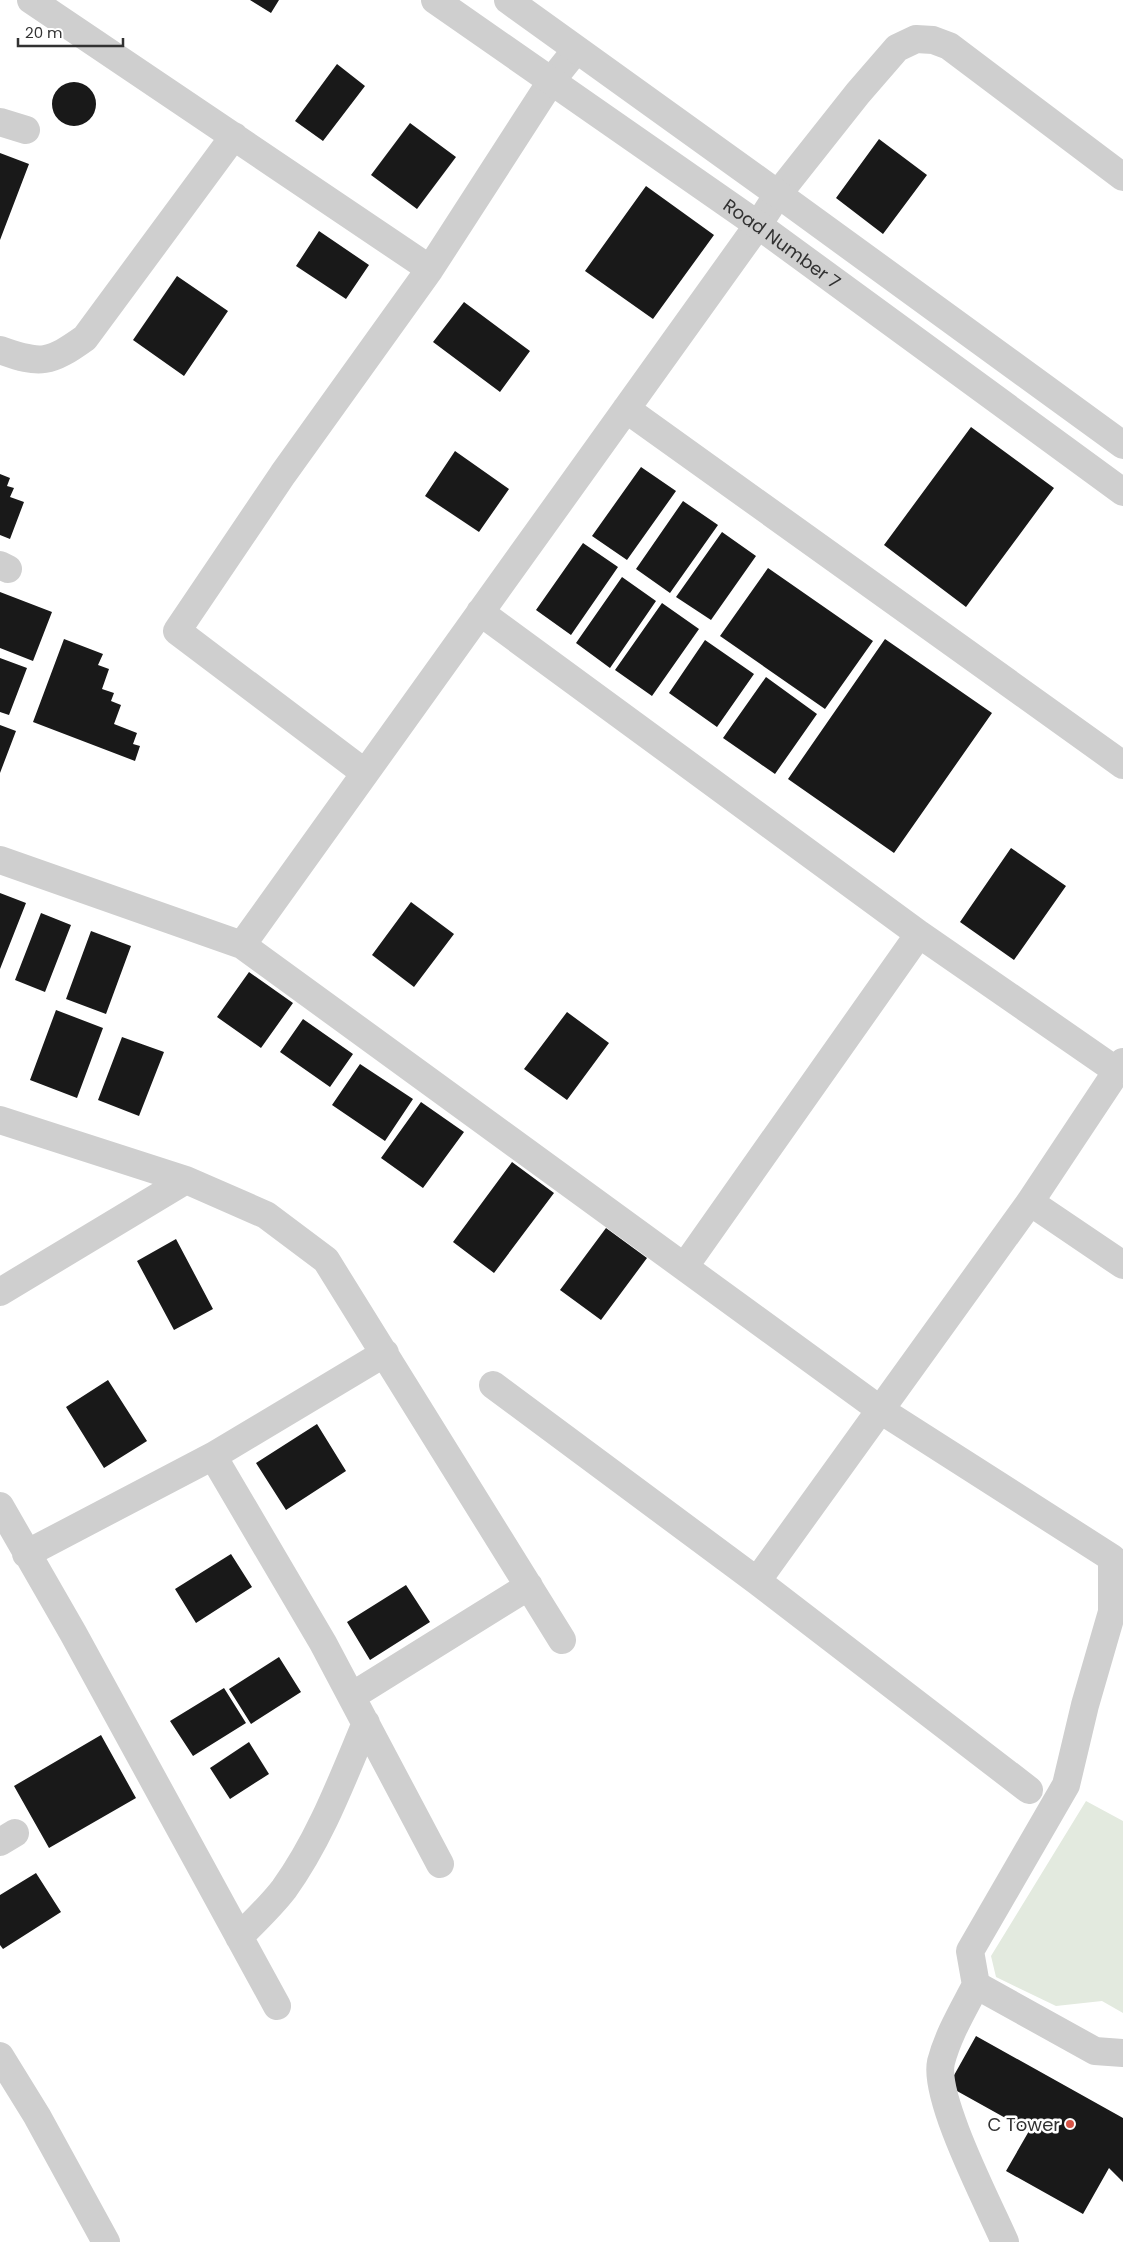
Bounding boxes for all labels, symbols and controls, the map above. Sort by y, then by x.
scale bar [18,15,122,47]
text: 20 m [25,22,63,43]
street label: Road Number 7 [719,192,846,294]
place label: C Tower [987,2112,1060,2137]
marker: C Tower [1064,2118,1076,2130]

